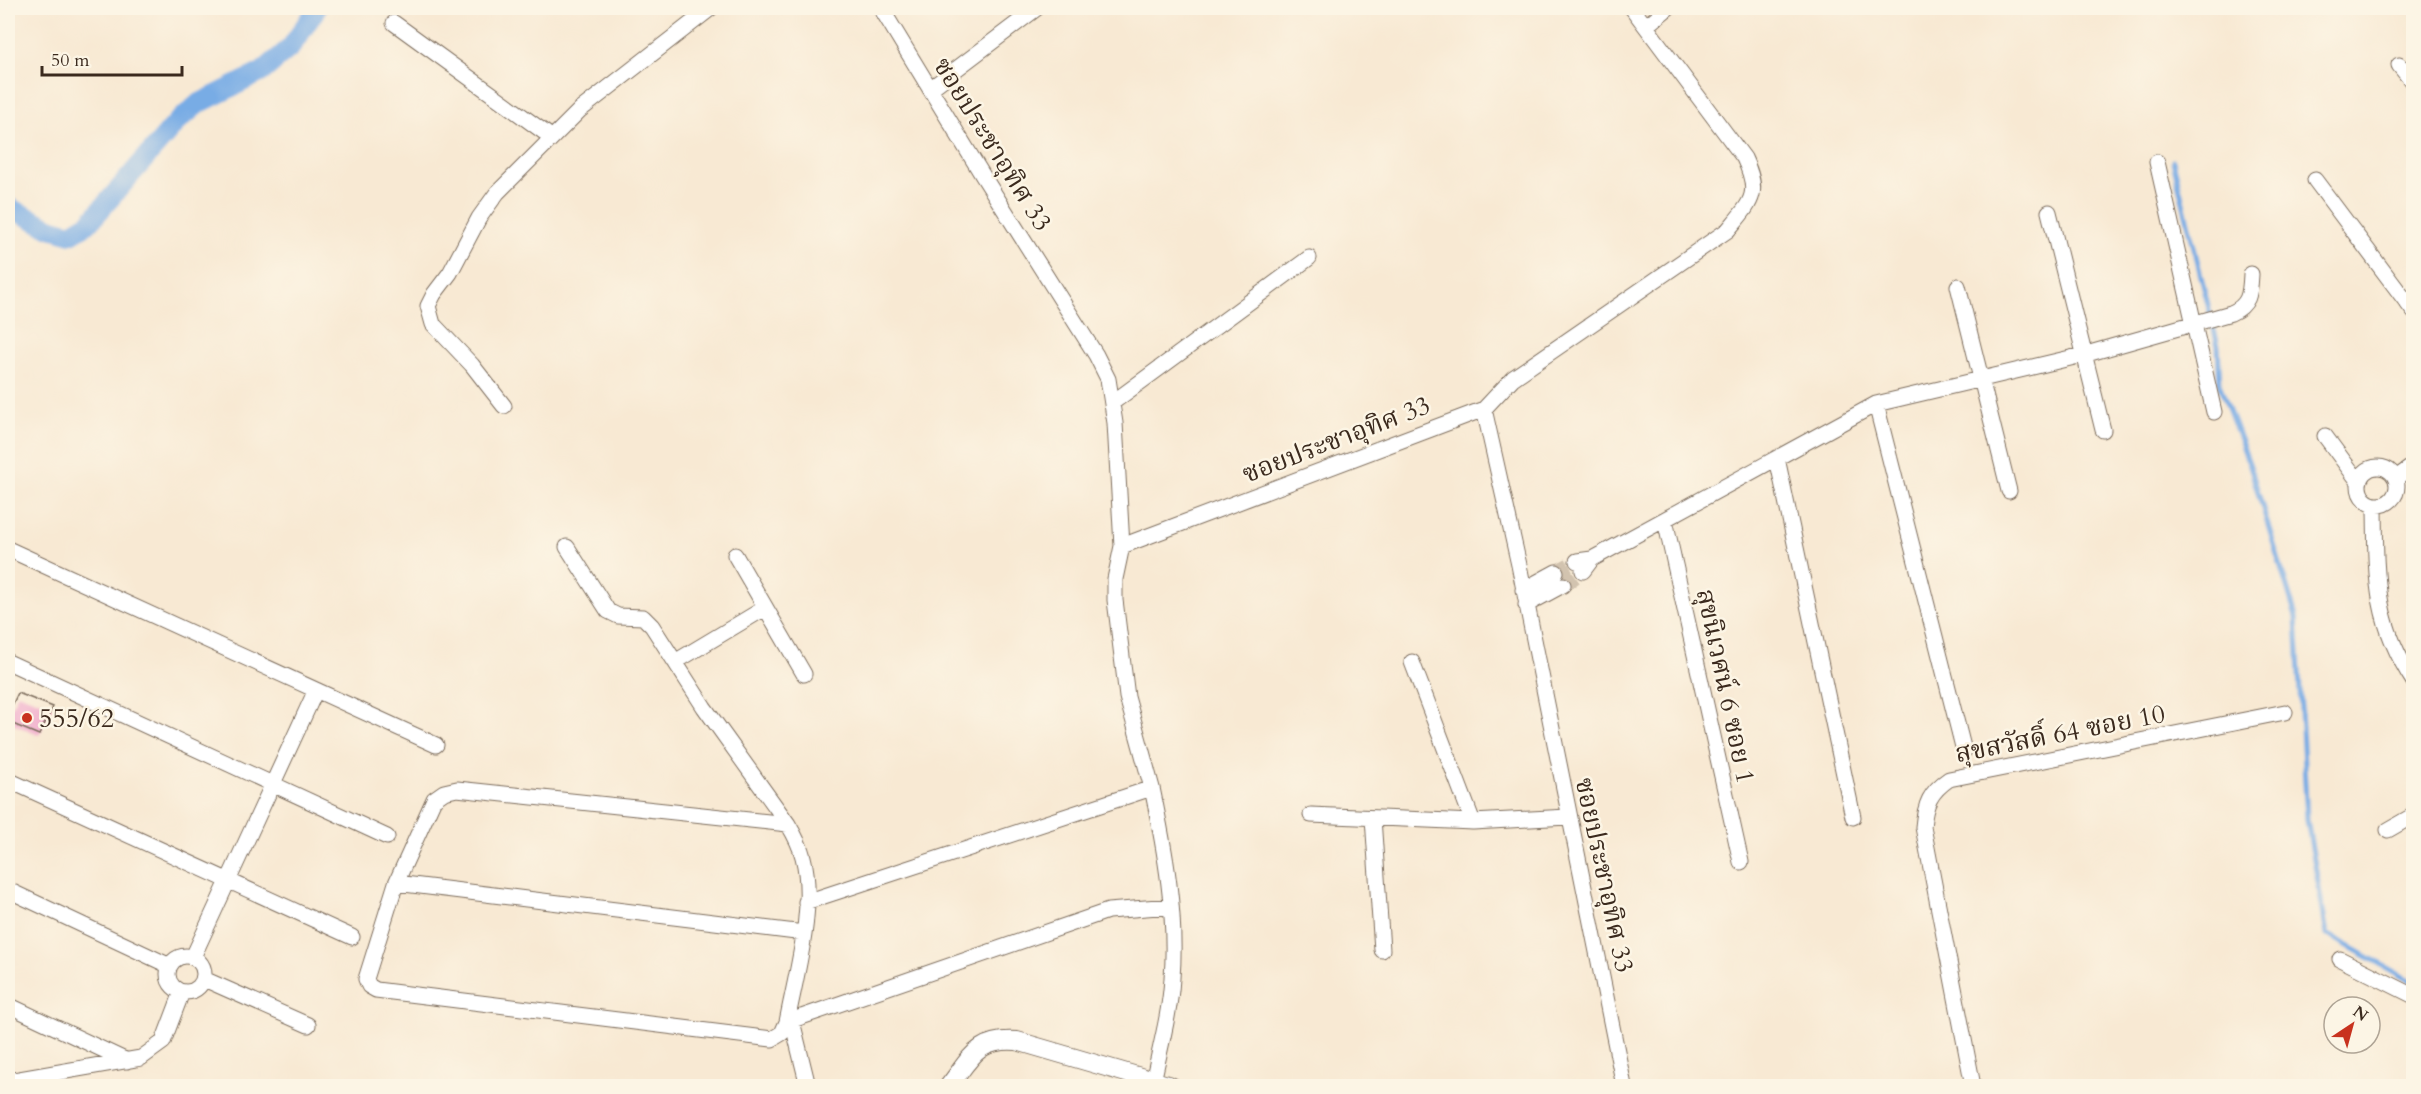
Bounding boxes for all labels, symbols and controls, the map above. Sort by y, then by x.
scale bar [42,39,182,77]
text: 50 m [51,48,90,73]
street label: ซอยประชาอุทิศ 33 [925,51,1060,238]
street label: ซอยประชาอุทิศ 33 [1237,388,1435,491]
street label: สุขนิเวศน์ 6 ซอย 1 [1688,586,1763,787]
street label: สุขสวัสดิ์ 64 ซอย 10 [1952,695,2168,771]
place label: 555/62 [39,701,114,736]
marker: 555/62 [20,711,34,725]
street label: ซอยประชาอุทิศ 33 [1567,774,1642,976]
north arrow [2322,995,2382,1055]
text: N [2348,1001,2372,1027]

